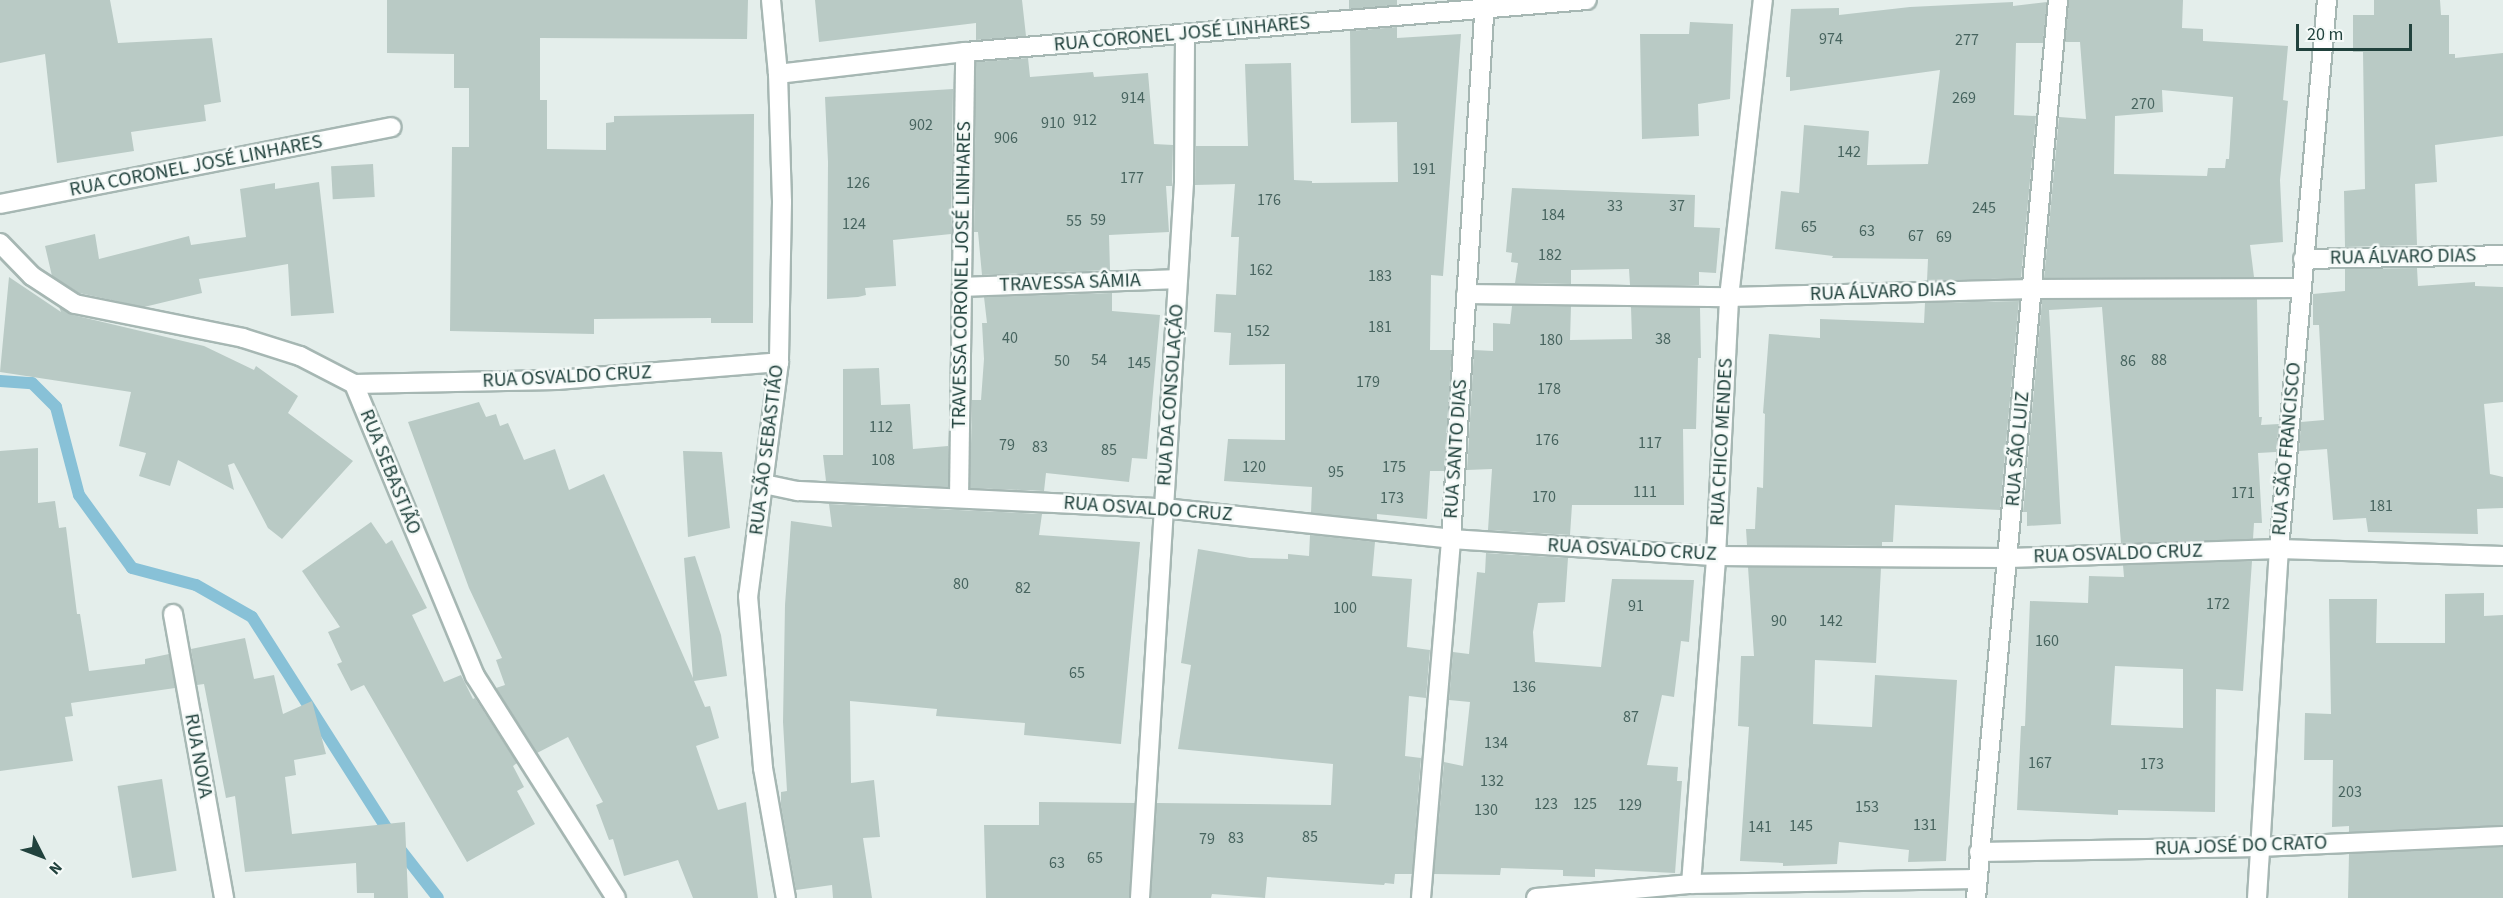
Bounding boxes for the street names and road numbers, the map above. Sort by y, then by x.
street label: RUA CORONEL JOSÉ LINHARES [1053,11,1311,57]
street label: TRAVESSA CORONEL JOSÉ LINHARES [947,121,977,429]
street label: RUA CORONEL JOSÉ LINHARES [67,130,325,202]
street label: RUA ÁLVARO DIAS [2330,244,2476,270]
street label: TRAVESSA SÂMIA [999,269,1141,297]
street label: RUA ÁLVARO DIAS [1809,277,1957,307]
street label: RUA DA CONSOLAÇÃO [1153,303,1189,487]
street label: RUA CHICO MENDES [1706,357,1738,527]
street label: RUA OSVALDO CRUZ [482,361,652,393]
street label: RUA SÃO FRANCISCO [2267,361,2307,537]
street label: RUA SÃO SEBASTIÃO [745,363,789,537]
street label: RUA SANTO DIAS [1439,378,1473,520]
street label: RUA SÃO LUIZ [2001,390,2035,508]
street label: RUA SEBASTIÃO [354,406,426,538]
street label: RUA OSVALDO CRUZ [1063,491,1233,527]
street label: RUA OSVALDO CRUZ [1547,534,1717,566]
street label: RUA OSVALDO CRUZ [2033,539,2203,569]
street label: RUA NOVA [179,712,217,800]
street label: RUA JOSÉ DO CRATO [2154,831,2328,861]

